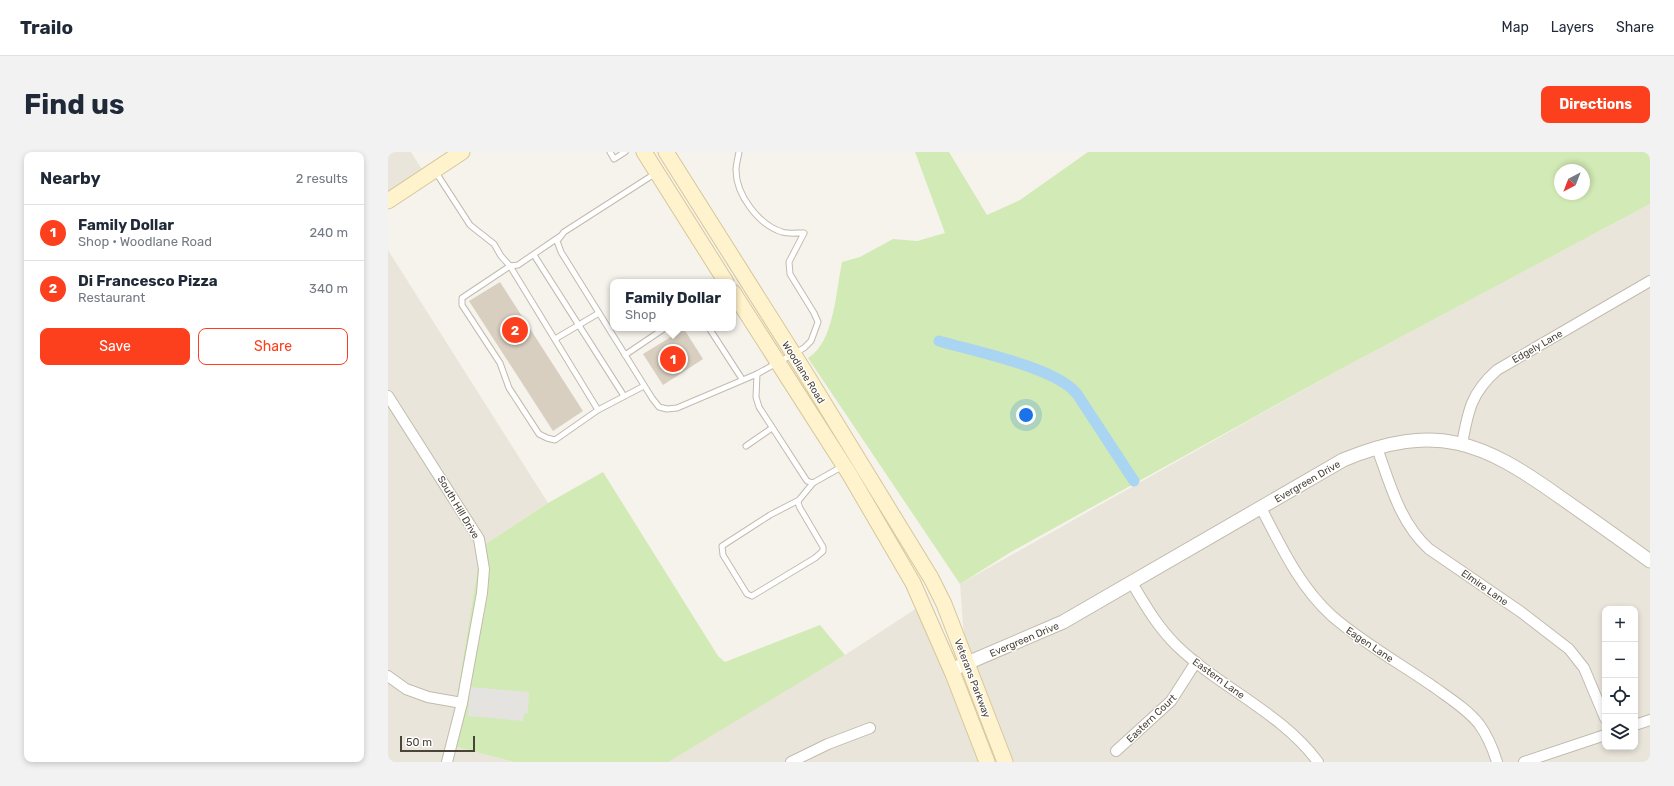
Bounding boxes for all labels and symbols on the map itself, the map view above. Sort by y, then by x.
north arrow [1554,164,1590,200]
pin: 2 [502,315,528,345]
street label: Edgely Lane [1510,327,1565,366]
street label: Woodlane Road [779,339,827,406]
pin: 1 [660,344,686,374]
your location [1016,405,1036,425]
street label: Evergreen Drive [1272,458,1343,506]
street label: South Hill Drive [435,474,482,542]
street label: Elmire Lane [1459,567,1510,609]
street label: Evergreen Drive [988,620,1061,660]
street label: Eagen Lane [1344,625,1396,665]
street label: Veterans Parkway [951,637,993,720]
street label: Eastern Lane [1190,656,1247,702]
street label: Eastern Court [1124,692,1179,745]
scale bar [400,734,475,753]

